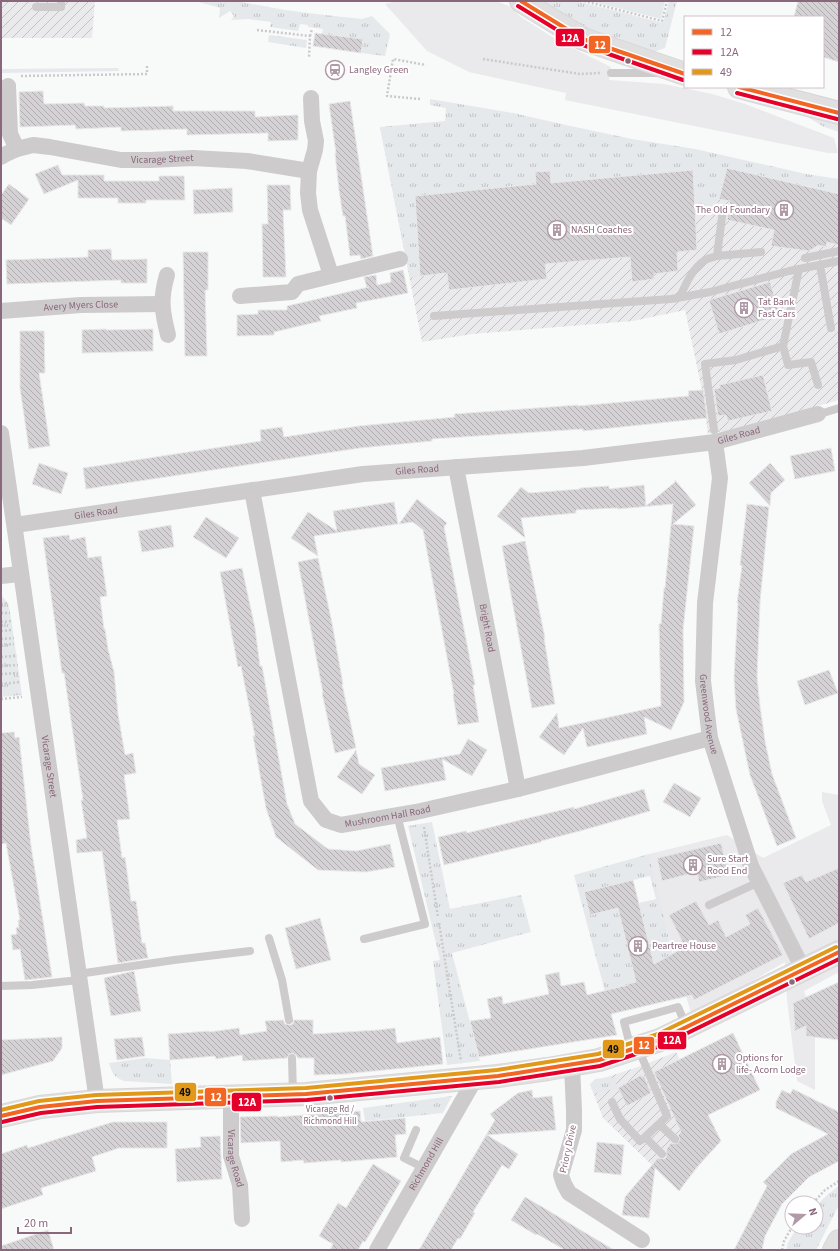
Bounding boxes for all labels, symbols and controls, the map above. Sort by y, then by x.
legend [684,16,824,88]
text: 12 [720,24,732,41]
line badge: 12A [555,28,585,47]
text: 12A [561,31,580,46]
line badge: 12 [588,35,611,54]
text: 12 [594,38,606,53]
text: 12A [720,44,739,61]
unlabelled marker [623,56,633,66]
station icon: Langley Green [324,59,346,81]
place label: Langley Green [349,63,409,77]
text: 49 [720,64,732,81]
street label: Vicarage Street [131,151,194,167]
building icon: The Old Foundary [773,199,795,221]
place label: The Old Foundary [695,203,770,217]
building icon: NASH Coaches [546,219,568,241]
place label: NASH Coaches [571,223,632,237]
place label: Tat Bank Fast Cars [758,295,795,321]
building icon: Tat Bank Fast Cars [733,297,755,319]
street label: Avery Myers Close [43,298,118,315]
street label: Giles Road [716,423,762,448]
street label: Giles Road [395,461,440,479]
street label: Giles Road [73,503,119,523]
street label: Bright Road [475,603,499,654]
street label: Greenwood Avenue [696,674,722,756]
street label: Vicarage Street [38,735,60,799]
street label: Mushroom Hall Road [344,802,432,831]
place label: Sure Start Rood End [707,852,749,878]
building icon: Sure Start Rood End [682,854,704,876]
building icon: Peartree House [627,935,649,957]
place label: Peartree House [652,939,716,953]
unlabelled marker [787,977,797,987]
line badge: 12A [657,1031,687,1050]
text: 12A [663,1033,682,1048]
line badge: 12 [633,1036,655,1055]
text: 12 [638,1038,650,1053]
line badge: 49 [602,1039,625,1059]
text: 49 [607,1042,619,1057]
place label: Options for life- Acorn Lodge [736,1051,806,1077]
building icon: Options for life- Acorn Lodge [711,1053,733,1075]
line badge: 49 [174,1082,197,1102]
text: 49 [179,1085,191,1100]
line badge: 12 [204,1087,227,1107]
text: 12 [210,1090,222,1105]
line badge: 12A [231,1092,262,1112]
marker: Vicarage Rd / Richmond Hill [325,1093,335,1103]
text: 12A [238,1095,257,1110]
place label: Vicarage Rd / Richmond Hill [303,1103,357,1128]
street label: Priory Drive [556,1124,580,1174]
street label: Vicarage Road [224,1130,247,1189]
street label: Richmond Hill [405,1135,447,1193]
north arrow [784,1195,824,1235]
text: N [805,1206,821,1218]
scale bar [18,1209,71,1235]
text: 20 m [24,1215,48,1232]

